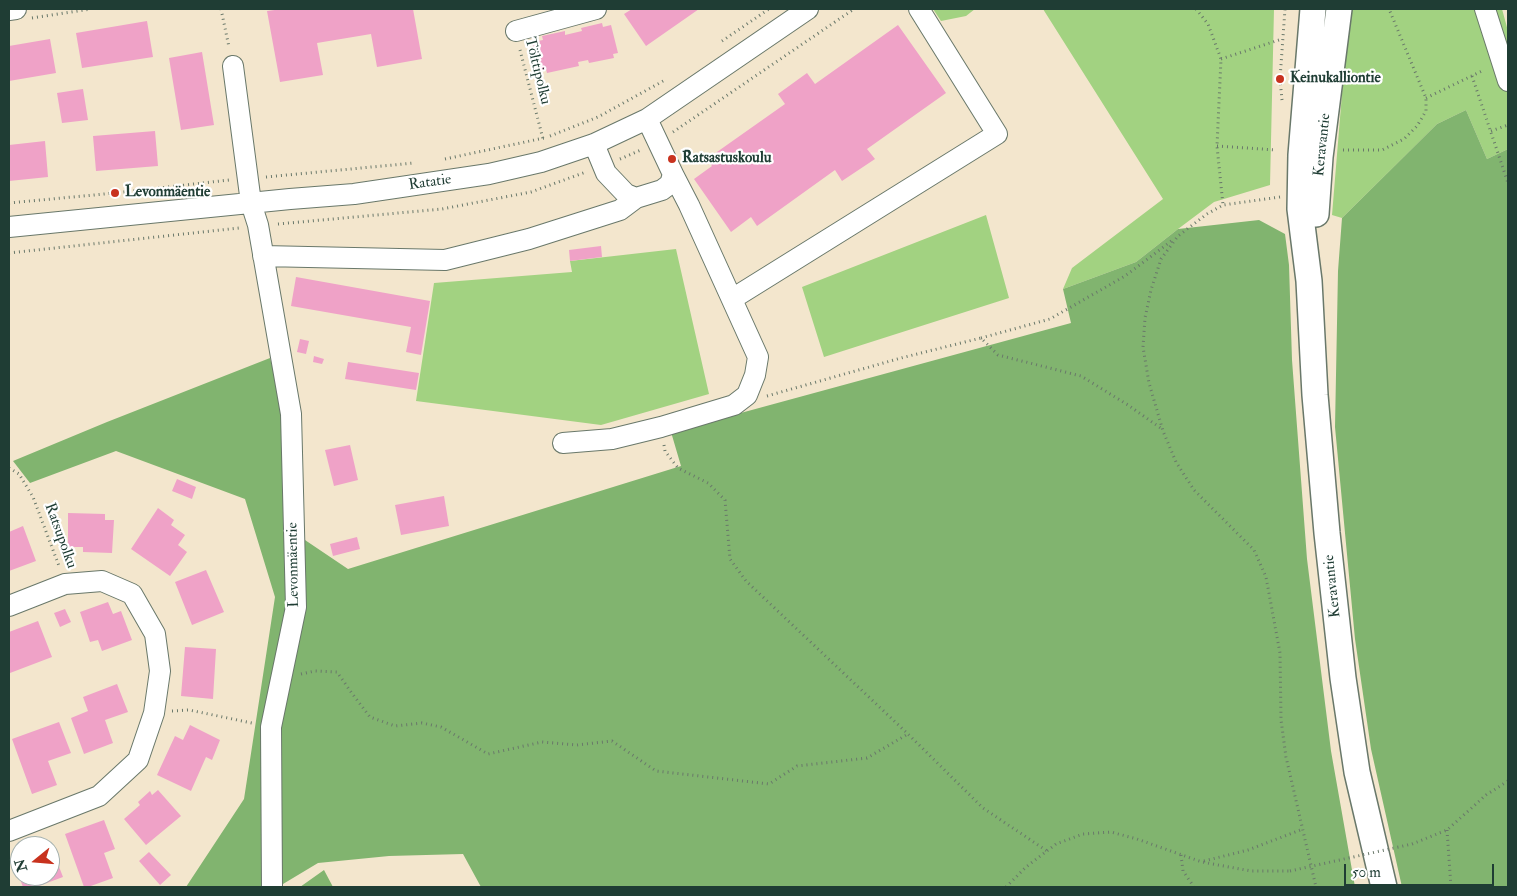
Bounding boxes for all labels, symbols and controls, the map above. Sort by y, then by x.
street label: Tölttipolku [520,35,554,107]
place label: Keinukalliontie [1290,70,1381,88]
marker: Keinukalliontie [1274,73,1286,85]
street label: Keravantie [1311,113,1335,177]
place label: Ratsastuskoulu [682,150,771,168]
marker: Ratsastuskoulu [666,153,678,165]
street label: Ratatie [407,171,453,195]
place label: Levonmäentie [125,184,210,202]
marker: Levonmäentie [109,187,121,199]
street label: Ratsupolku [40,501,80,571]
street label: Levonmäentie [284,522,304,608]
street label: Keravantie [1321,554,1345,618]
north arrow [10,836,60,886]
scale bar [1347,854,1497,886]
text: N [11,857,31,874]
text: 50 m [1352,863,1381,882]

